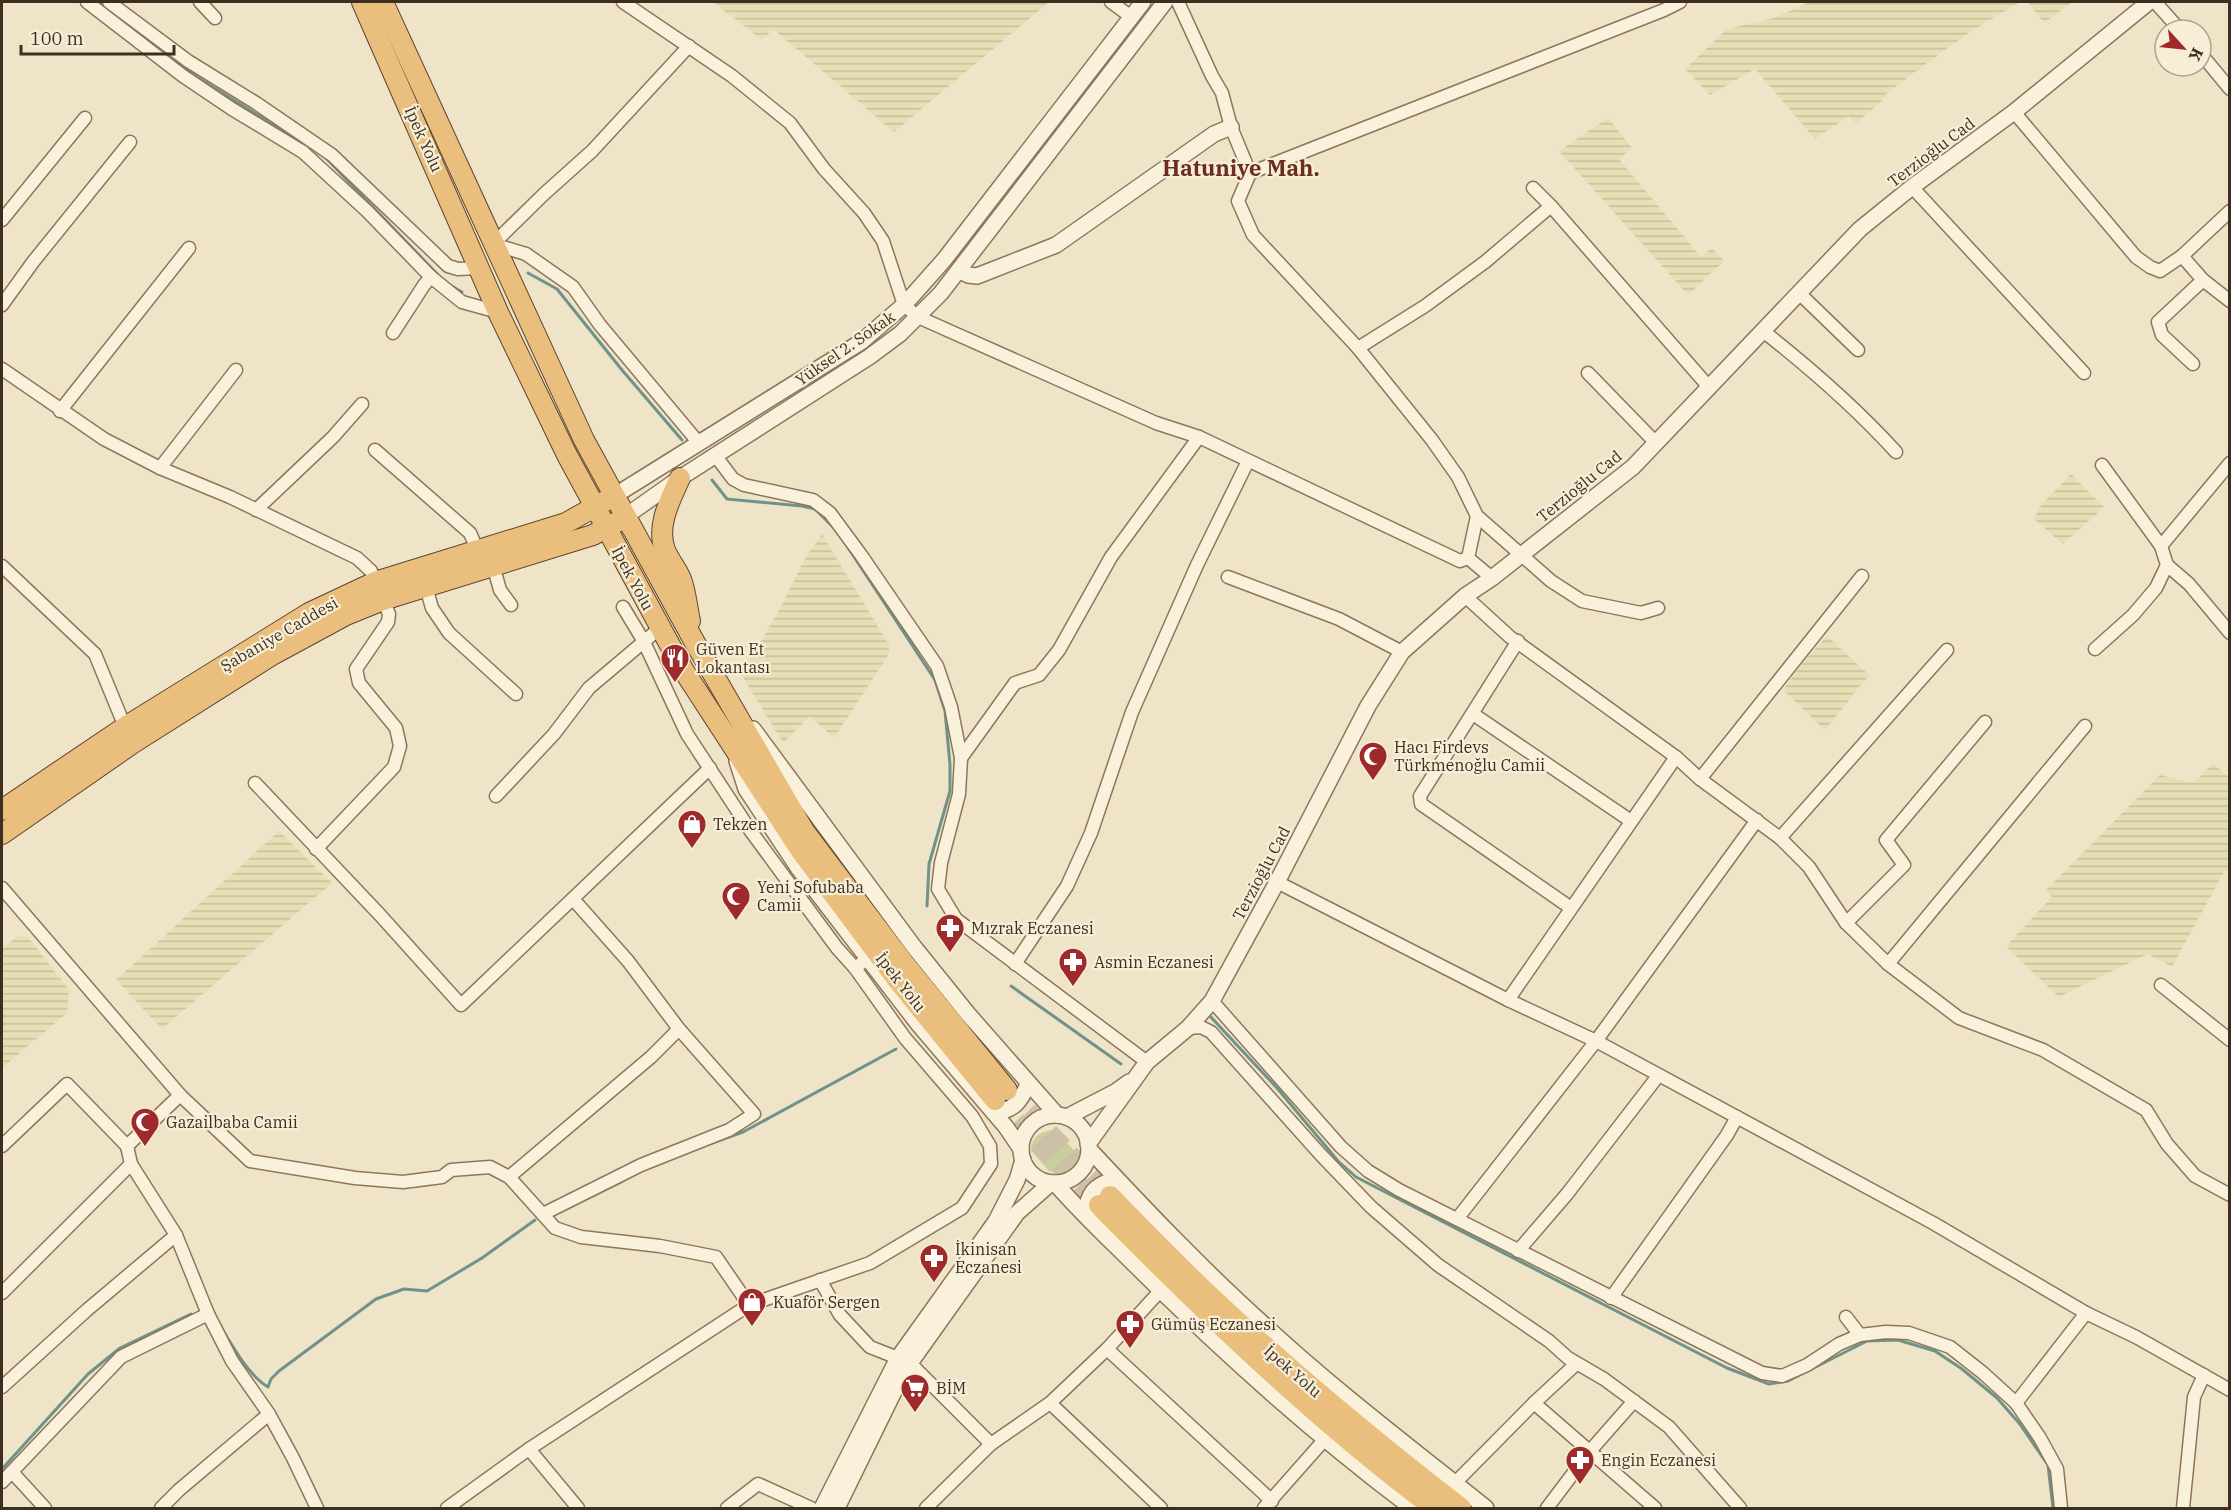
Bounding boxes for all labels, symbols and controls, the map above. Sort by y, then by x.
scale bar [21,18,174,56]
north arrow [2153,18,2213,78]
text: 100 m [30,27,84,50]
text: K [2184,45,2208,65]
street label: İpek Yolu [401,103,447,175]
street label: Terzioğlu Cad [1884,113,1979,191]
district label: Hatuniye Mah. [1162,153,1320,182]
street label: Yüksel 2. Sokak [791,306,899,390]
street label: Terzioğlu Cad [1533,446,1626,526]
street label: İpek Yolu [608,542,658,614]
street label: Şabaniye Caddesi [217,592,341,676]
place label: Güven Et Lokantası [696,639,770,677]
restaurant icon: Güven Et Lokantası [659,642,691,684]
place label: Hacı Firdevs Türkmenoğlu Camii [1394,737,1545,775]
mosque icon: Hacı Firdevs Türkmenoğlu Camii [1357,740,1389,782]
shop icon: Tekzen [676,808,708,850]
place label: Tekzen [713,814,767,834]
street label: Terzioğlu Cad [1228,822,1294,923]
place label: Yeni Sofubaba Camii [757,877,864,915]
mosque icon: Yeni Sofubaba Camii [720,880,752,922]
pharmacy icon: Mızrak Eczanesi [934,912,966,954]
place label: Mızrak Eczanesi [971,918,1094,938]
pharmacy icon: Asmin Eczanesi [1057,946,1089,988]
street label: İpek Yolu [872,948,930,1016]
place label: Asmin Eczanesi [1094,952,1214,972]
mosque icon: Gazailbaba Camii [129,1106,161,1148]
place label: Gazailbaba Camii [166,1112,298,1132]
place label: İkinisan Eczanesi [955,1239,1022,1277]
pharmacy icon: İkinisan Eczanesi [918,1242,950,1284]
shop icon: Kuaför Sergen [736,1286,768,1328]
place label: Kuaför Sergen [773,1292,880,1312]
pharmacy icon: Gümüş Eczanesi [1114,1308,1146,1350]
place label: Gümüş Eczanesi [1151,1314,1276,1334]
street label: İpek Yolu [1260,1341,1326,1402]
supermarket icon: BİM [899,1372,931,1414]
place label: BİM [936,1378,966,1398]
pharmacy icon: Engin Eczanesi [1564,1444,1596,1486]
place label: Engin Eczanesi [1601,1450,1716,1470]

